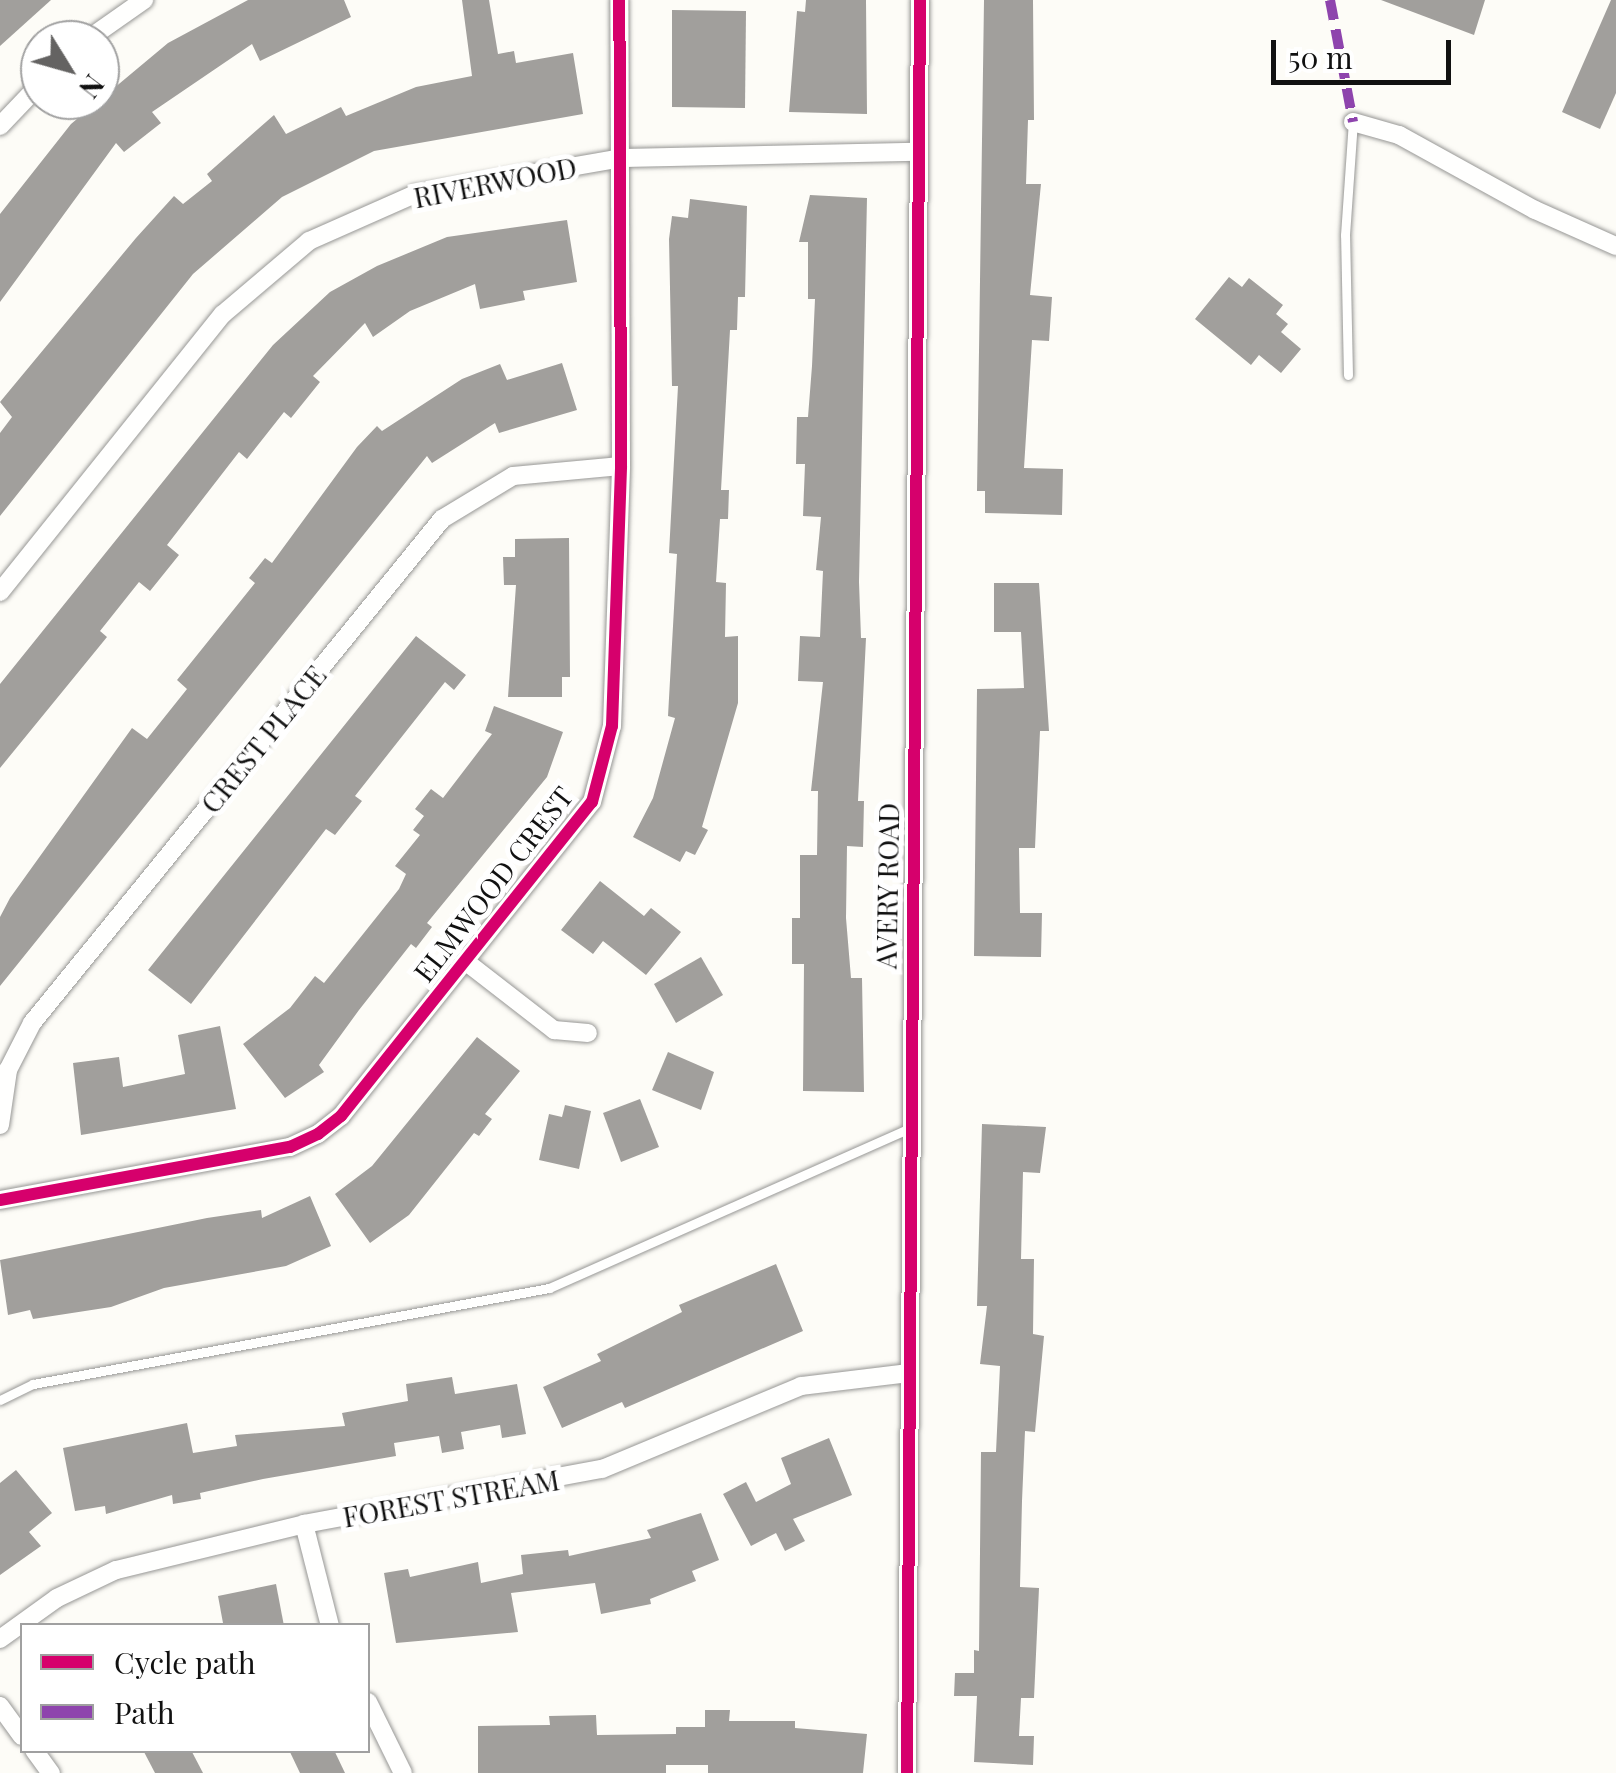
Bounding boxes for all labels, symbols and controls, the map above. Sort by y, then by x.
north arrow [20,20,120,120]
scale bar [1276,20,1456,82]
text: 50 m [1288,37,1353,77]
text: N [72,68,114,106]
street label: RIVERWOOD [411,150,579,214]
street label: CREST PLACE [193,658,333,820]
street label: ELMWOOD CREST [406,780,580,988]
street label: AVERY ROAD [869,802,905,970]
street label: FOREST STREAM [340,1462,562,1534]
legend [20,1623,370,1753]
text: Cycle path [114,1642,256,1682]
text: Path [114,1692,175,1732]

